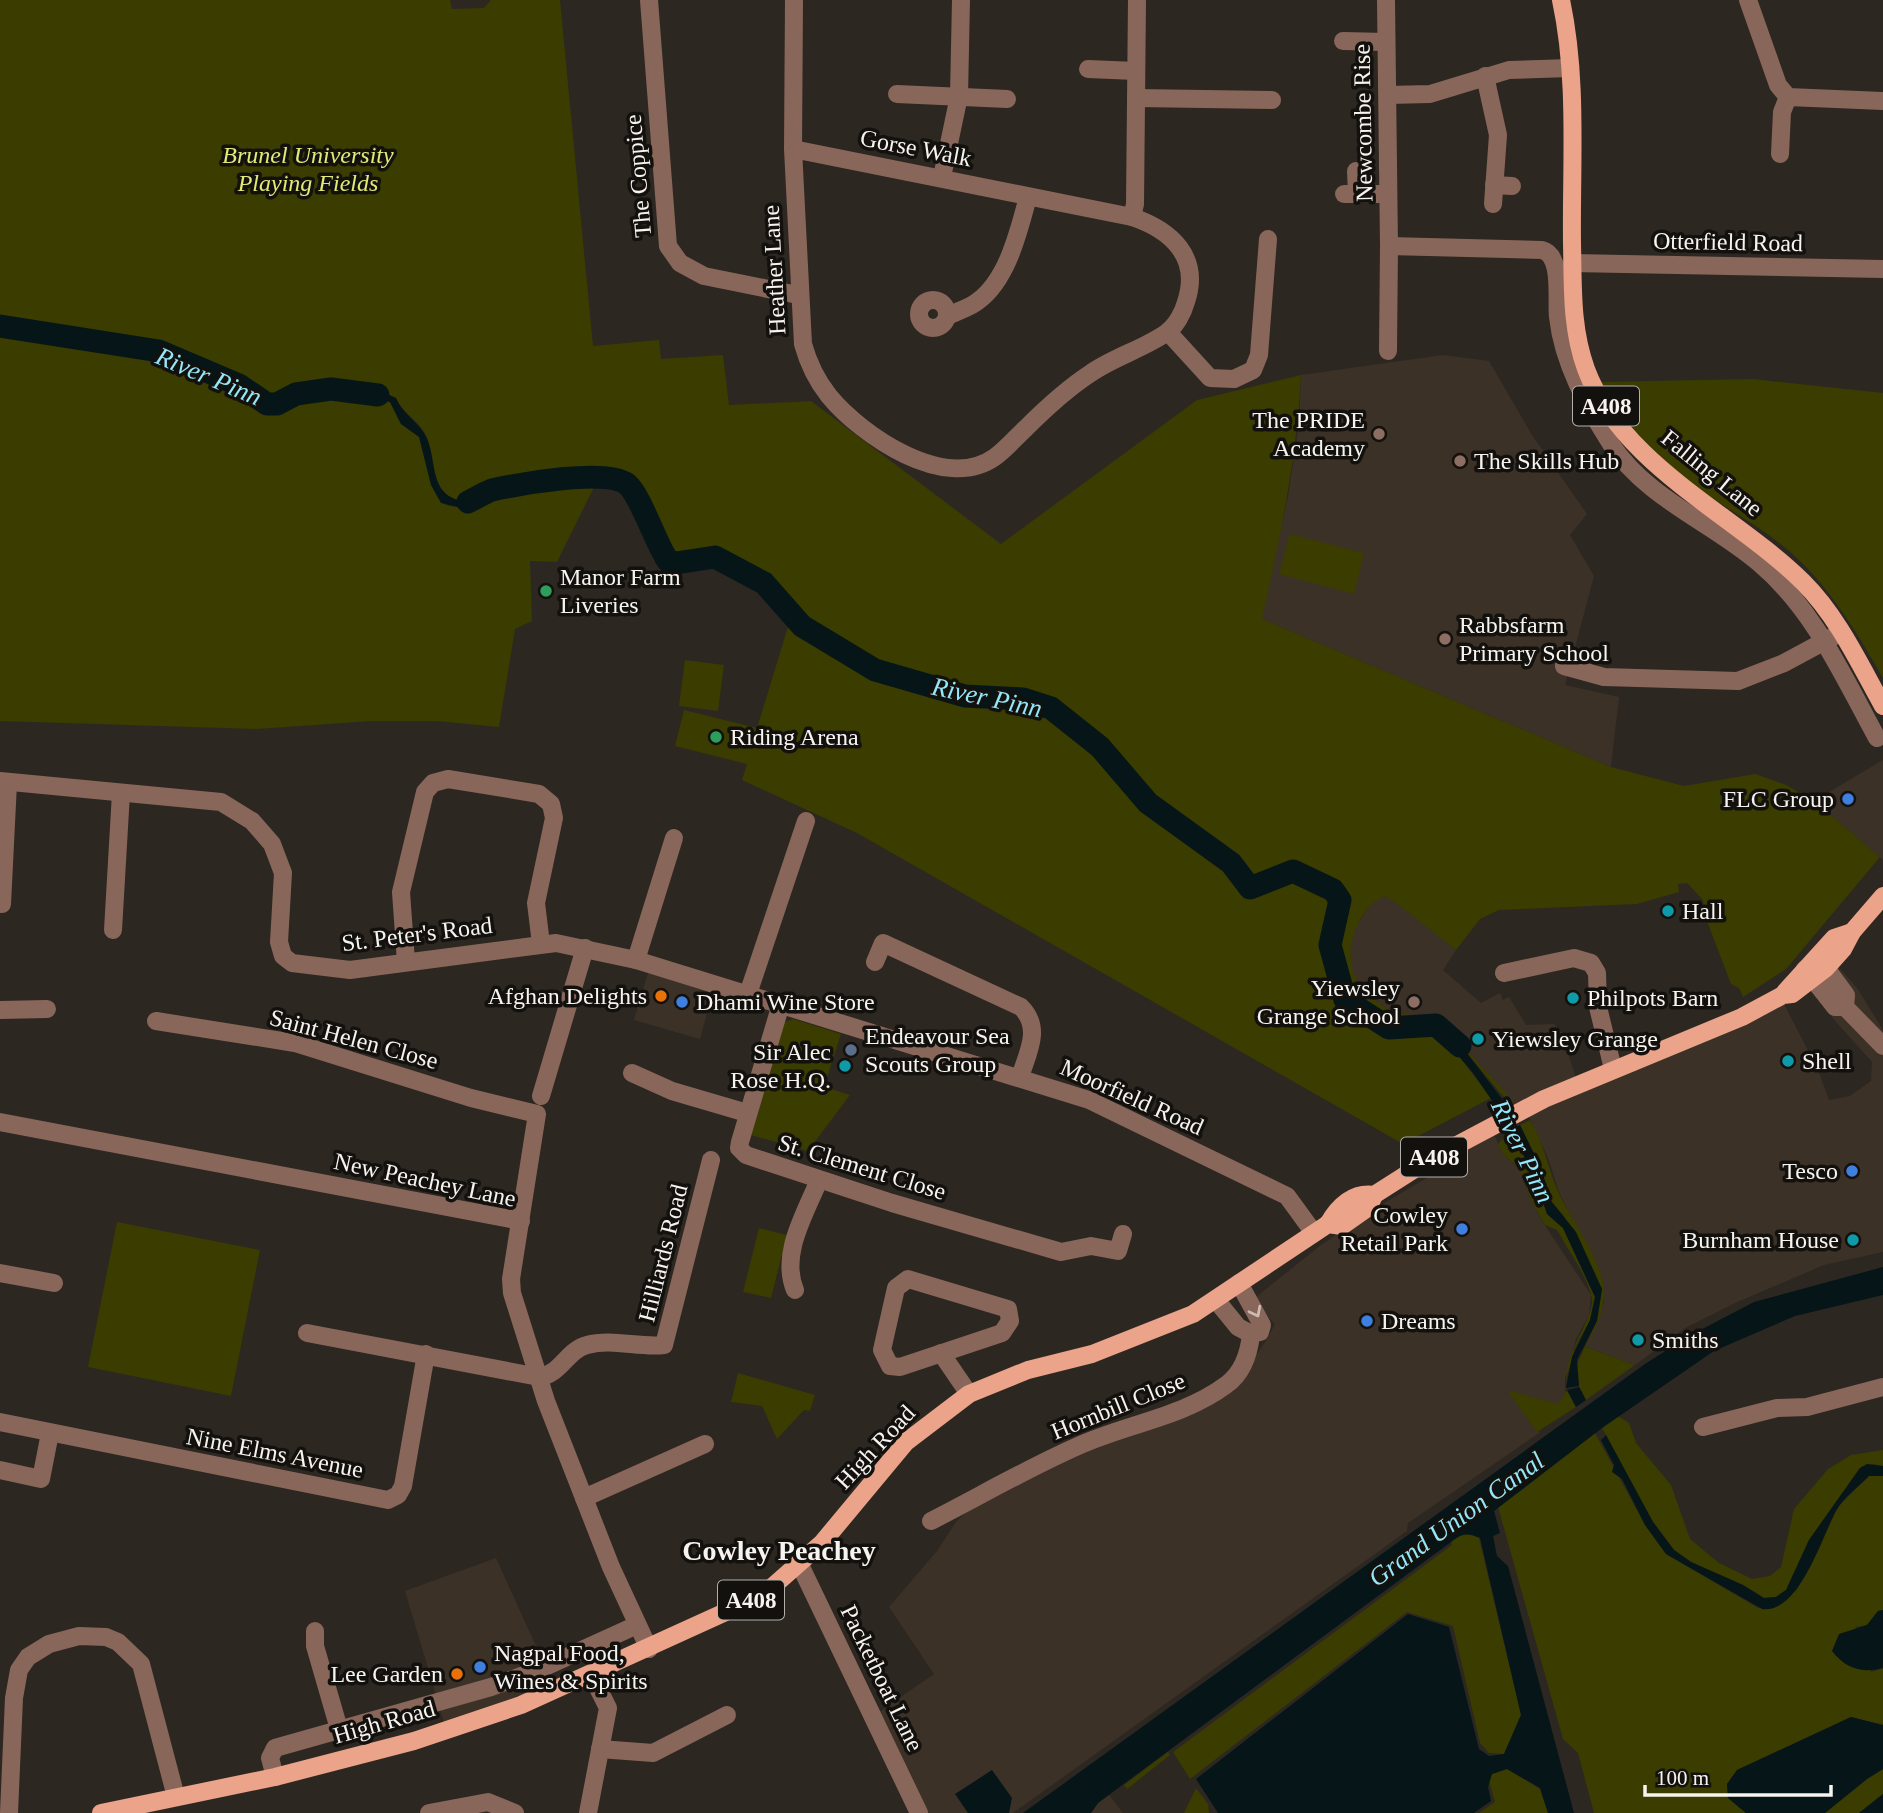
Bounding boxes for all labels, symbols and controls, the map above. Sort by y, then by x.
street label: Newcombe Rise [1349,44,1377,202]
street label: The Coppice [620,113,656,239]
street label: Gorse Walk [858,124,974,172]
park label: Brunel University Playing Fields [222,142,394,196]
street label: Heather Lane [758,204,790,336]
street label: Otterfield Road [1653,228,1803,256]
water label: River Pinn [151,341,266,412]
road number: A408 [1573,386,1639,426]
place label: The PRIDE Academy [1252,407,1365,461]
street label: Falling Lane [1656,425,1768,521]
marker: The PRIDE Academy [1371,426,1387,442]
place label: The Skills Hub [1474,448,1619,474]
marker: The Skills Hub [1452,453,1468,469]
place label: Manor Farm Liveries [560,564,681,618]
marker: Manor Farm Liveries [538,583,554,599]
place label: Rabbsfarm Primary School [1459,612,1609,666]
marker: Rabbsfarm Primary School [1437,631,1453,647]
water label: River Pinn [928,671,1045,723]
place label: Riding Arena [730,724,859,750]
marker: Riding Arena [708,729,724,745]
place label: FLC Group [1723,786,1834,812]
marker: FLC Group [1840,791,1856,807]
place label: Hall [1682,898,1724,924]
marker: Hall [1660,903,1676,919]
street label: St. Peter's Road [340,912,494,956]
place label: Yiewsley Grange School [1257,975,1400,1029]
place label: Afghan Delights [488,983,647,1009]
place label: Philpots Barn [1587,985,1718,1011]
marker: Afghan Delights [653,988,669,1004]
place label: Dhami Wine Store [696,989,875,1015]
marker: Philpots Barn [1565,990,1581,1006]
marker: Dhami Wine Store [674,994,690,1010]
marker: Yiewsley Grange School [1406,994,1422,1010]
street label: Saint Helen Close [267,1004,441,1074]
place label: Endeavour Sea Scouts Group [865,1023,1010,1077]
place label: Yiewsley Grange [1492,1026,1658,1052]
marker: Yiewsley Grange [1470,1031,1486,1047]
place label: Sir Alec Rose H.Q. [730,1039,831,1093]
marker: Endeavour Sea Scouts Group [843,1042,859,1058]
place label: Shell [1802,1048,1852,1074]
marker: Shell [1780,1053,1796,1069]
street label: Moorfield Road [1056,1054,1208,1140]
marker: Sir Alec Rose H.Q. [837,1058,853,1074]
water label: River Pinn [1485,1094,1560,1208]
street label: St. Clement Close [775,1129,949,1205]
road number: A408 [1401,1138,1467,1176]
street label: New Peachey Lane [332,1148,518,1212]
place label: Tesco [1782,1158,1838,1184]
marker: Tesco [1844,1163,1860,1179]
street label: Hilliards Road [633,1182,693,1324]
place label: Cowley Retail Park [1341,1202,1448,1256]
marker: Cowley Retail Park [1454,1221,1470,1237]
place label: Burnham House [1682,1227,1839,1253]
marker: Burnham House [1845,1232,1861,1248]
one-way arrow [1247,1305,1261,1317]
place label: Dreams [1381,1308,1456,1334]
marker: Dreams [1359,1313,1375,1329]
place label: Smiths [1652,1327,1719,1353]
marker: Smiths [1630,1332,1646,1348]
street label: Hornbill Close [1047,1367,1189,1445]
street label: High Road [830,1400,920,1494]
street label: Nine Elms Avenue [184,1423,366,1483]
water label: Grand Union Canal [1363,1446,1550,1593]
district label: Cowley Peachey [682,1535,876,1566]
road number: A408 [718,1581,784,1620]
street label: Packetboat Lane [835,1601,929,1755]
place label: Nagpal Food, Wines & Spirits [494,1640,648,1694]
marker: Nagpal Food, Wines & Spirits [472,1659,488,1675]
place label: Lee Garden [330,1661,443,1687]
marker: Lee Garden [449,1666,465,1682]
street label: High Road [330,1695,438,1749]
scale bar [1645,1754,1830,1798]
text: 100 m [1656,1766,1709,1790]

